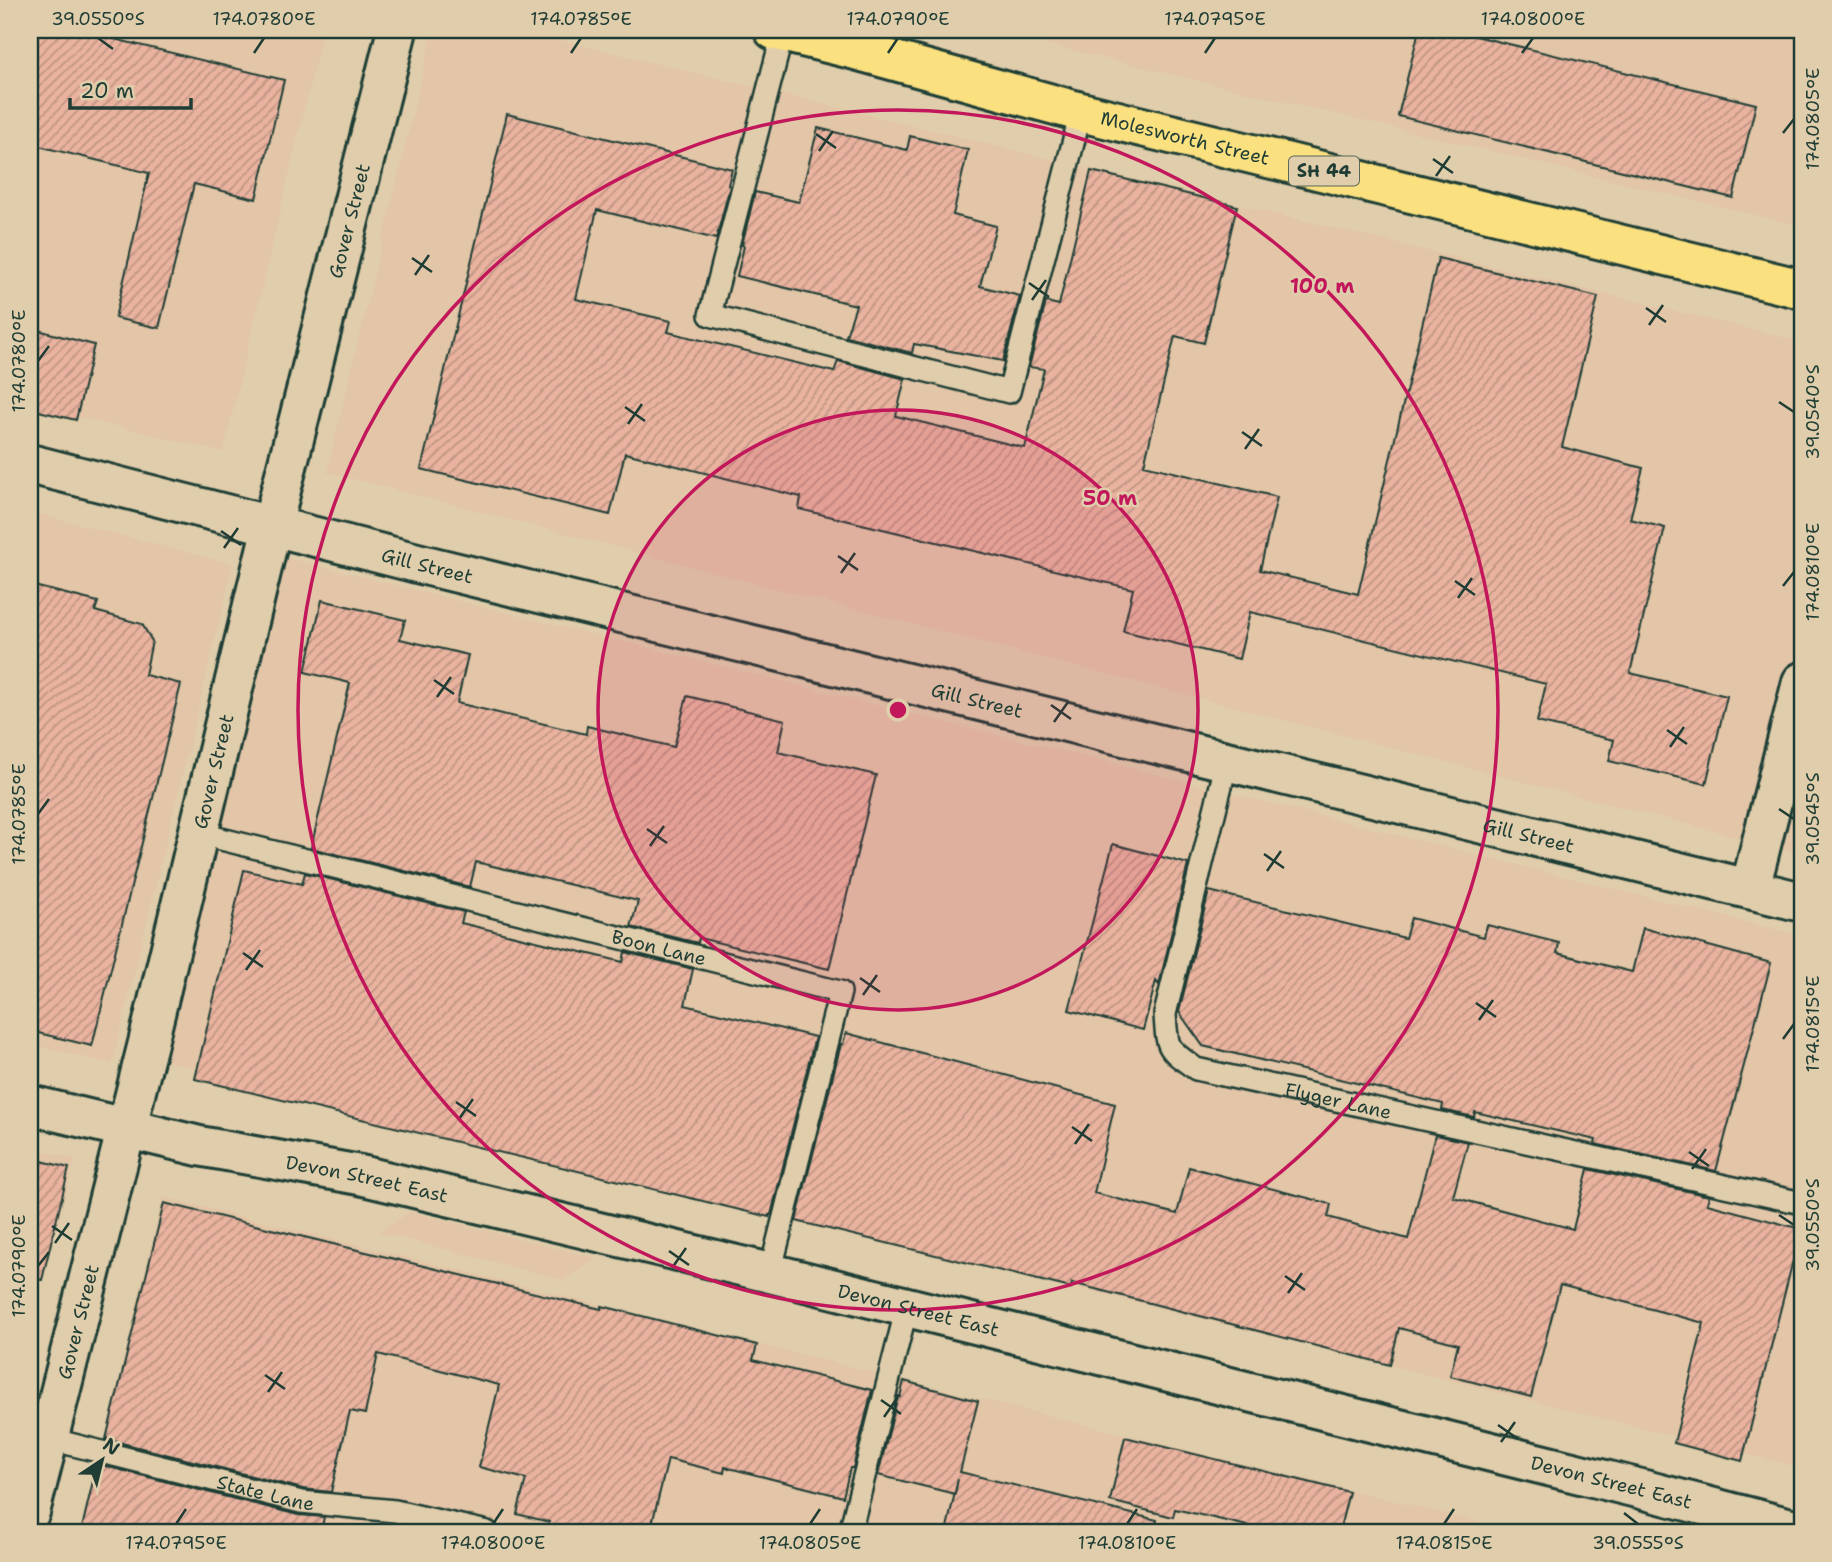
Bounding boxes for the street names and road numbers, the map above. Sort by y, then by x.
street label: Molesworth Street [1098,105,1272,171]
road number: SH 44 [1289,156,1359,186]
street label: Gover Street [323,161,376,281]
street label: Gill Street [379,542,475,589]
street label: Gill Street [929,677,1025,724]
street label: Gover Street [188,711,239,831]
street label: Gill Street [1480,812,1577,859]
street label: Boon Lane [609,924,709,971]
street label: Flyger Lane [1283,1077,1394,1125]
street label: Devon Street East [284,1150,451,1209]
street label: Gover Street [52,1262,105,1382]
street label: Devon Street East [835,1278,1002,1342]
street label: Devon Street East [1528,1450,1695,1515]
street label: State Lane [214,1469,315,1516]

